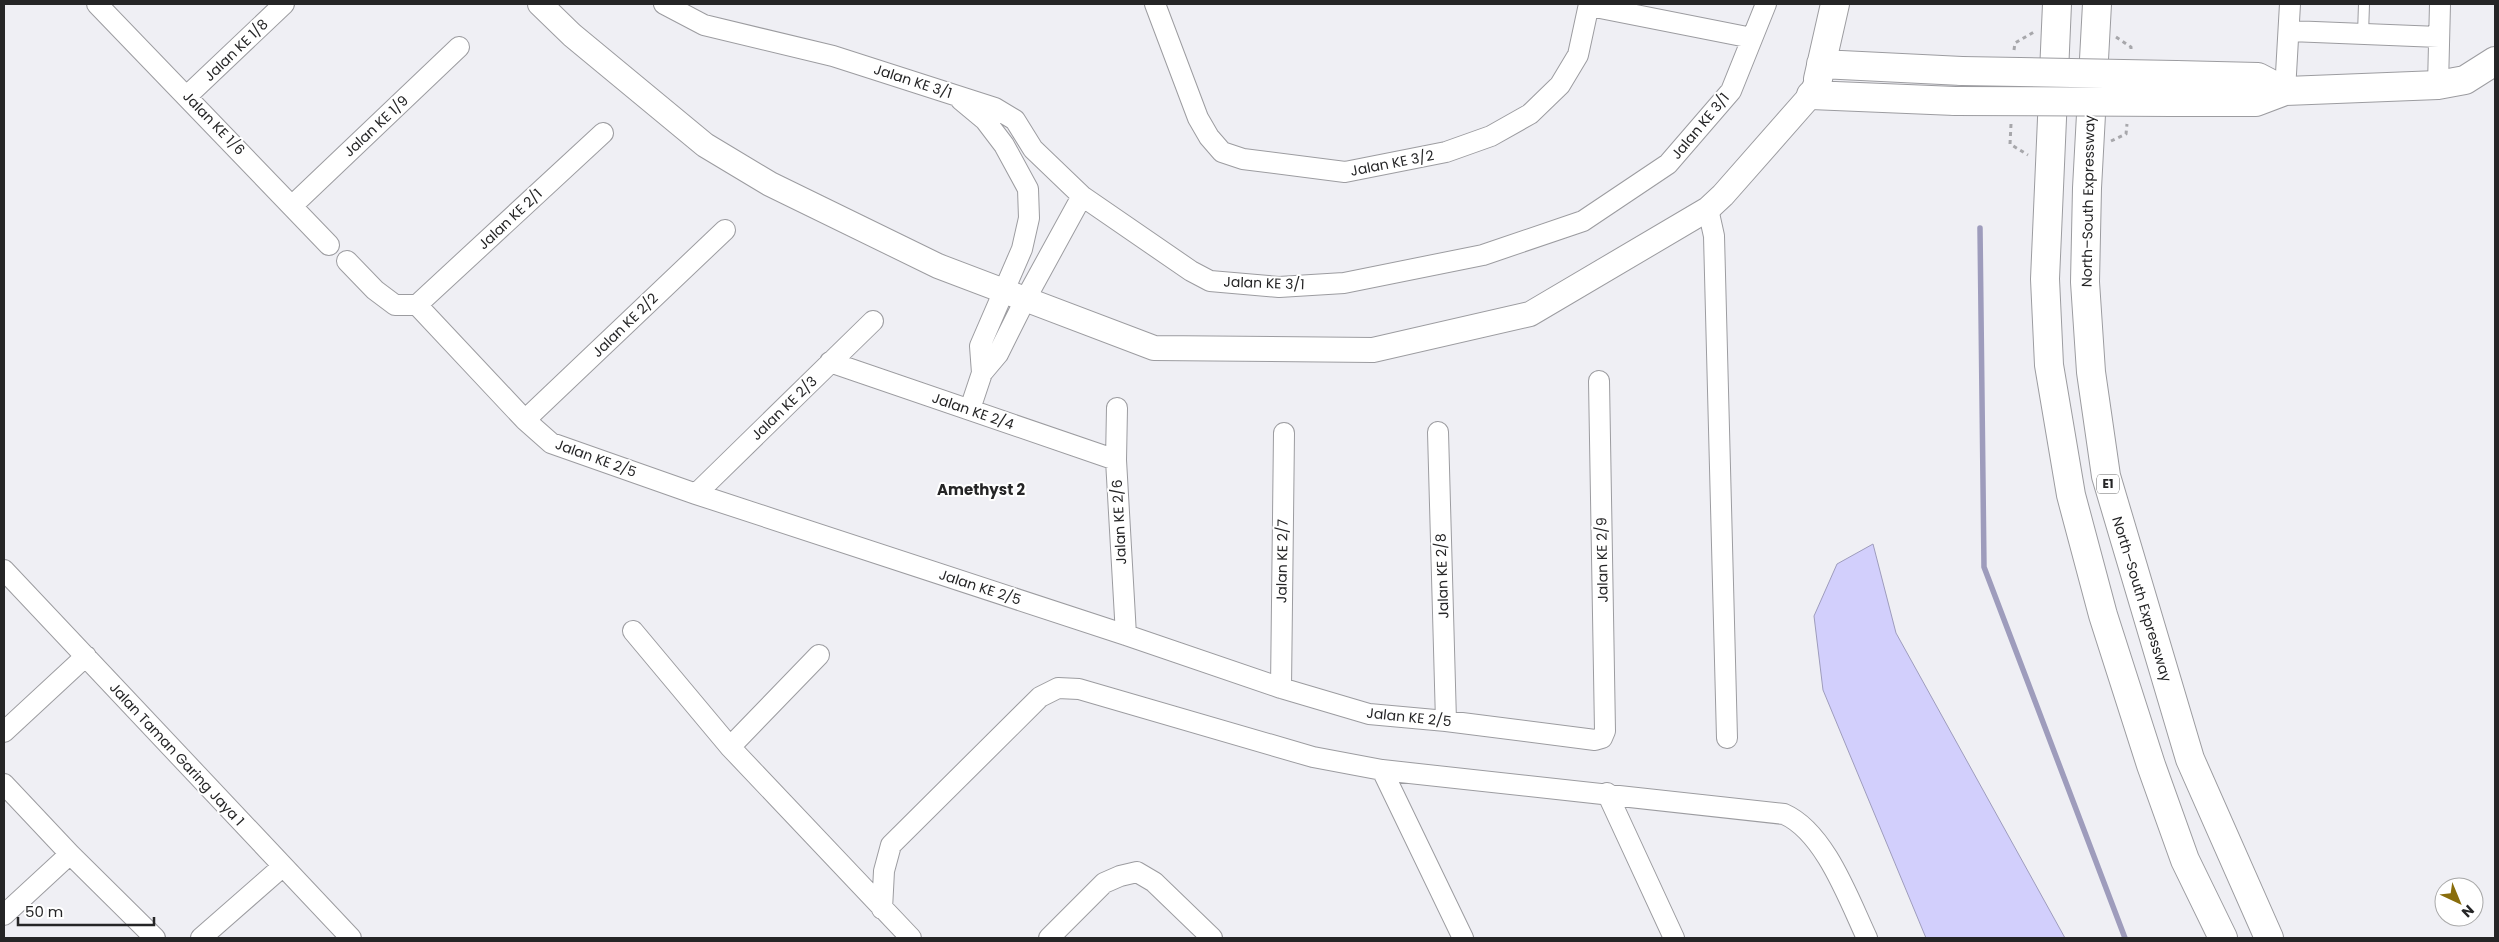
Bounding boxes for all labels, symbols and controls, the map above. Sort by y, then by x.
street label: Jalan KE 1/8 [200,14,272,86]
street label: Jalan KE 3/1 [871,59,955,103]
street label: Jalan KE 1/6 [178,87,250,159]
street label: Jalan KE 3/1 [1666,88,1734,164]
street label: Jalan KE 1/9 [339,91,413,161]
street label: North–South Expressway [2076,115,2100,287]
street label: Jalan KE 3/2 [1348,145,1436,181]
street label: Jalan KE 2/1 [474,184,546,254]
street label: Jalan KE 3/1 [1223,272,1305,294]
street label: Jalan KE 2/2 [588,288,662,362]
street label: Jalan KE 2/3 [747,371,821,445]
street label: Jalan KE 2/4 [929,388,1017,434]
street label: Jalan KE 2/5 [552,434,640,482]
road number: E1 [2097,474,2119,494]
district label: Amethyst 2 [937,479,1025,500]
street label: Jalan KE 2/6 [1107,479,1131,565]
street label: North–South Expressway [2107,514,2177,684]
street label: Jalan KE 2/9 [1591,517,1613,603]
street label: Jalan KE 2/7 [1271,518,1293,603]
street label: Jalan KE 2/8 [1431,533,1453,619]
street label: Jalan KE 2/5 [936,564,1024,610]
street label: Jalan Taman Garing Jaya 1 [105,678,249,830]
street label: Jalan KE 2/5 [1366,703,1452,731]
north arrow [2434,877,2484,927]
scale bar [18,894,154,926]
text: 50 m [25,901,63,922]
text: N [2457,901,2479,922]

